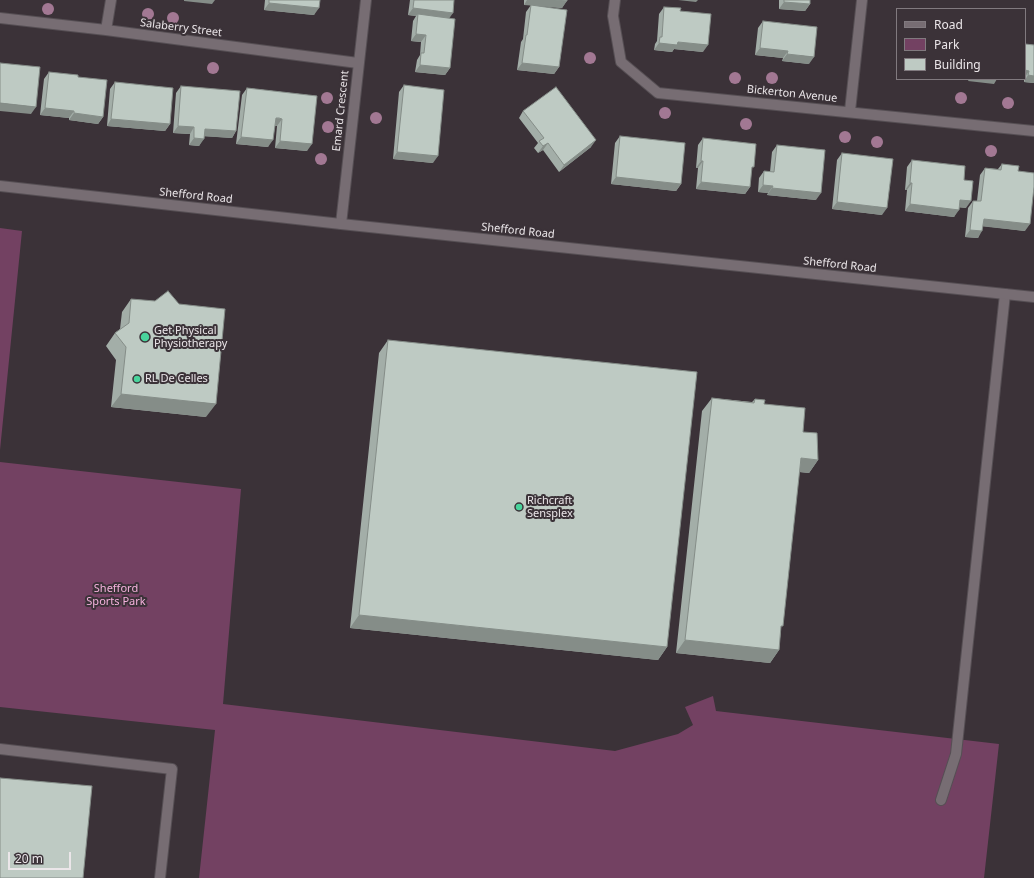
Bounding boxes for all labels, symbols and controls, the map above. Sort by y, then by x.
legend [896,8,1026,80]
street label: Salaberry Street [139,16,223,40]
text: Road [934,16,963,33]
text: Park [934,36,959,53]
text: Building [934,56,981,73]
street label: Emard Crescent [330,70,352,152]
street label: Bickerton Avenue [746,83,838,105]
street label: Shefford Road [159,186,233,206]
street label: Shefford Road [481,221,555,241]
street label: Shefford Road [803,255,877,275]
place label: Get Physical Physiotherapy [154,324,227,350]
marker: Get Physical Physiotherapy [139,331,151,343]
place label: RL De Celles [145,372,208,386]
marker: RL De Celles [132,374,142,384]
place label: Richcraft Sensplex [527,494,573,520]
marker: Richcraft Sensplex [514,502,524,512]
park label: Shefford Sports Park [86,582,146,608]
scale bar [10,844,73,870]
text: 20 m [15,850,43,867]

